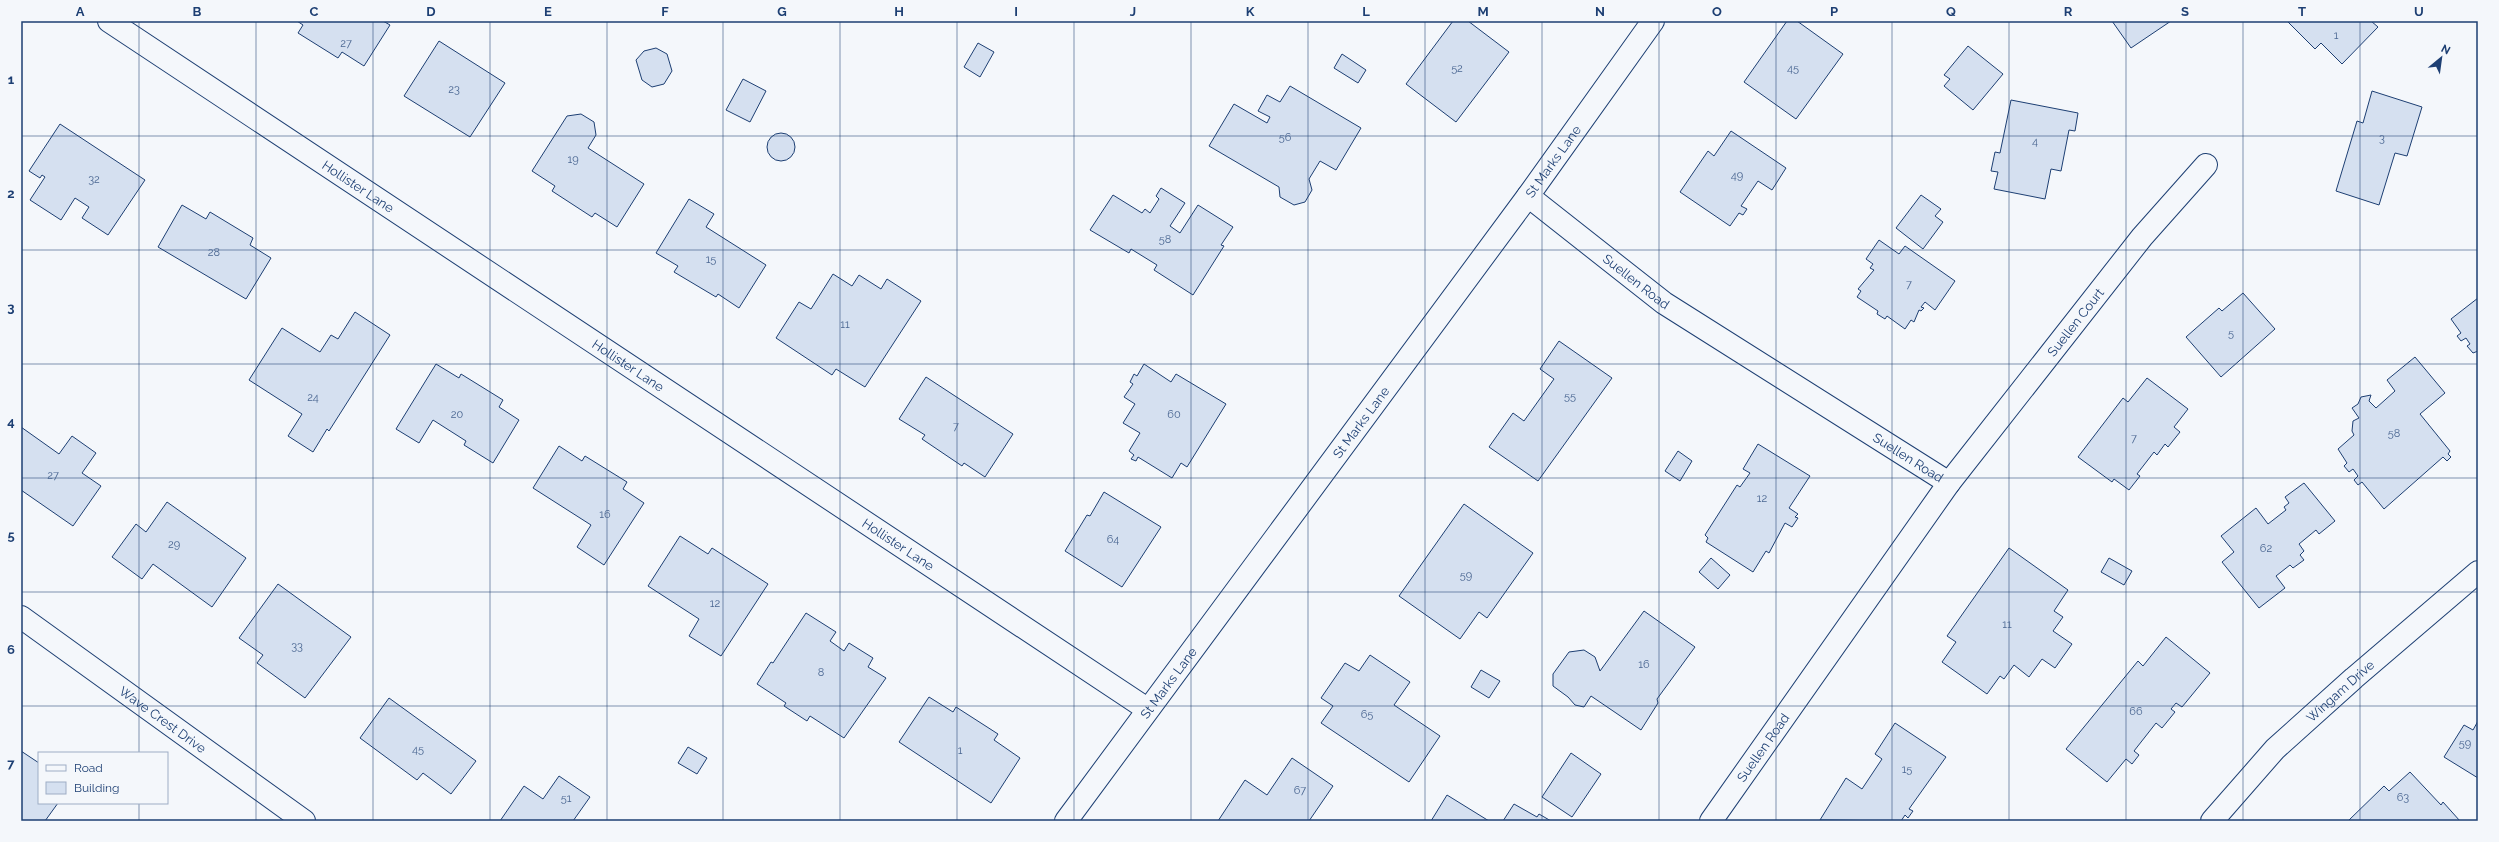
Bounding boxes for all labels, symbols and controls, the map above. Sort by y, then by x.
text: A [76,4,85,19]
text: B [193,4,202,19]
text: C [310,4,319,19]
text: D [426,4,436,19]
text: E [544,4,552,19]
text: F [661,4,669,19]
text: G [777,4,787,19]
text: H [894,4,904,19]
text: I [1014,4,1018,19]
text: J [1130,4,1136,19]
text: K [1246,4,1255,19]
text: L [1362,4,1370,19]
text: M [1477,4,1489,19]
text: N [1595,4,1605,19]
text: O [1712,4,1722,19]
text: P [1830,4,1838,19]
text: Q [1946,4,1956,19]
text: R [2064,4,2073,19]
text: S [2181,4,2189,19]
text: T [2298,4,2306,19]
text: U [2414,4,2424,19]
house number: 1 [2334,29,2339,42]
house number: 27 [340,37,352,50]
north arrow [2421,38,2461,78]
text: N [2439,42,2452,57]
house number: 52 [1451,62,1463,75]
house number: 45 [1787,62,1799,75]
text: 1 [8,72,15,87]
house number: 23 [448,83,460,96]
street label: St Marks Lane [1522,122,1584,200]
house number: 56 [1279,131,1292,144]
house number: 3 [2379,132,2385,145]
house number: 4 [2032,135,2038,148]
house number: 19 [567,153,579,166]
street label: Hollister Lane [320,157,397,216]
house number: 49 [1731,169,1743,182]
house number: 32 [88,173,100,186]
text: 2 [7,186,15,201]
house number: 58 [1159,233,1171,246]
house number: 28 [208,246,220,259]
street label: Suellen Road [1600,251,1672,312]
house number: 15 [706,253,716,266]
house number: 7 [1906,278,1912,291]
street label: Suellen Court [2044,285,2107,359]
text: 3 [7,300,15,315]
house number: 11 [840,318,850,331]
house number: 5 [2228,327,2234,340]
street label: Hollister Lane [590,336,667,395]
street label: St Marks Lane [1330,383,1392,461]
house number: 55 [1564,390,1576,403]
house number: 24 [307,391,319,404]
house number: 20 [451,408,463,421]
house number: 60 [1167,408,1181,421]
text: 4 [7,414,15,429]
house number: 7 [953,420,959,433]
house number: 58 [2388,427,2400,440]
street label: Suellen Road [1870,430,1946,485]
house number: 7 [2131,432,2137,445]
house number: 27 [47,469,59,482]
house number: 12 [1757,492,1767,505]
house number: 16 [599,508,611,521]
street label: Hollister Lane [860,515,937,574]
text: 5 [7,528,15,543]
house number: 64 [1107,533,1119,546]
house number: 29 [168,538,180,551]
house number: 62 [2260,542,2272,555]
house number: 59 [1460,569,1472,582]
house number: 12 [710,597,720,610]
house number: 11 [2002,618,2012,631]
house number: 33 [291,640,303,653]
text: 6 [7,642,15,657]
street label: St Marks Lane [1137,644,1200,721]
street label: Wingam Drive [2303,657,2377,725]
house number: 16 [1638,658,1650,671]
house number: 8 [818,666,824,679]
street label: Wave Crest Drive [117,683,210,756]
house number: 66 [2129,705,2143,718]
house number: 65 [1361,708,1373,721]
street label: Suellen Road [1734,710,1792,785]
house number: 59 [2459,737,2471,750]
house number: 45 [412,743,424,756]
house number: 1 [958,744,963,757]
legend [38,752,168,804]
text: 7 [7,756,15,771]
text: Road [74,761,103,775]
house number: 15 [1902,763,1912,776]
text: Building [74,781,120,795]
house number: 67 [1294,784,1306,797]
house number: 63 [2397,791,2409,804]
house number: 51 [561,792,572,805]

